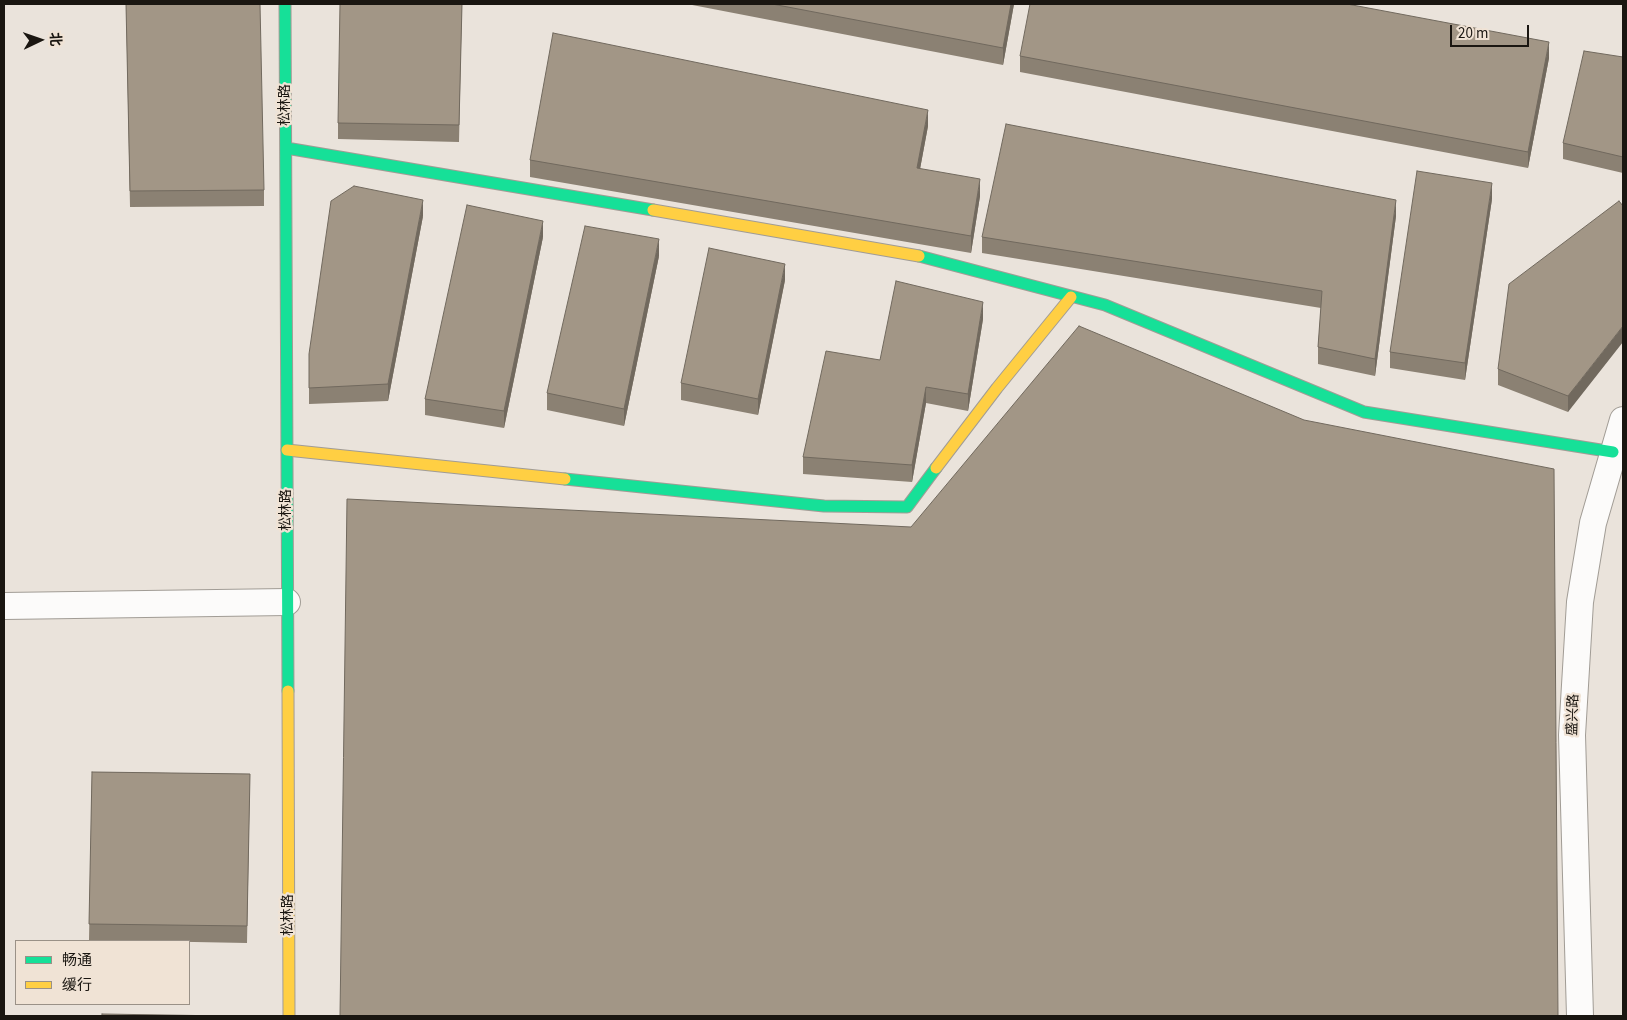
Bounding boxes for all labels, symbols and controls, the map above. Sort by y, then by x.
north arrow [15,15,65,65]
scale bar [1452,15,1531,47]
text: 20 m [1458,23,1488,44]
text: 北 [45,32,65,47]
street label: 松林路 [278,84,294,126]
street label: 松林路 [279,489,295,531]
street label: 盛兴路 [1565,694,1583,736]
street label: 松林路 [281,894,297,936]
legend [15,940,190,1005]
text: 畅通 [62,950,92,971]
text: 缓行 [62,975,92,996]

